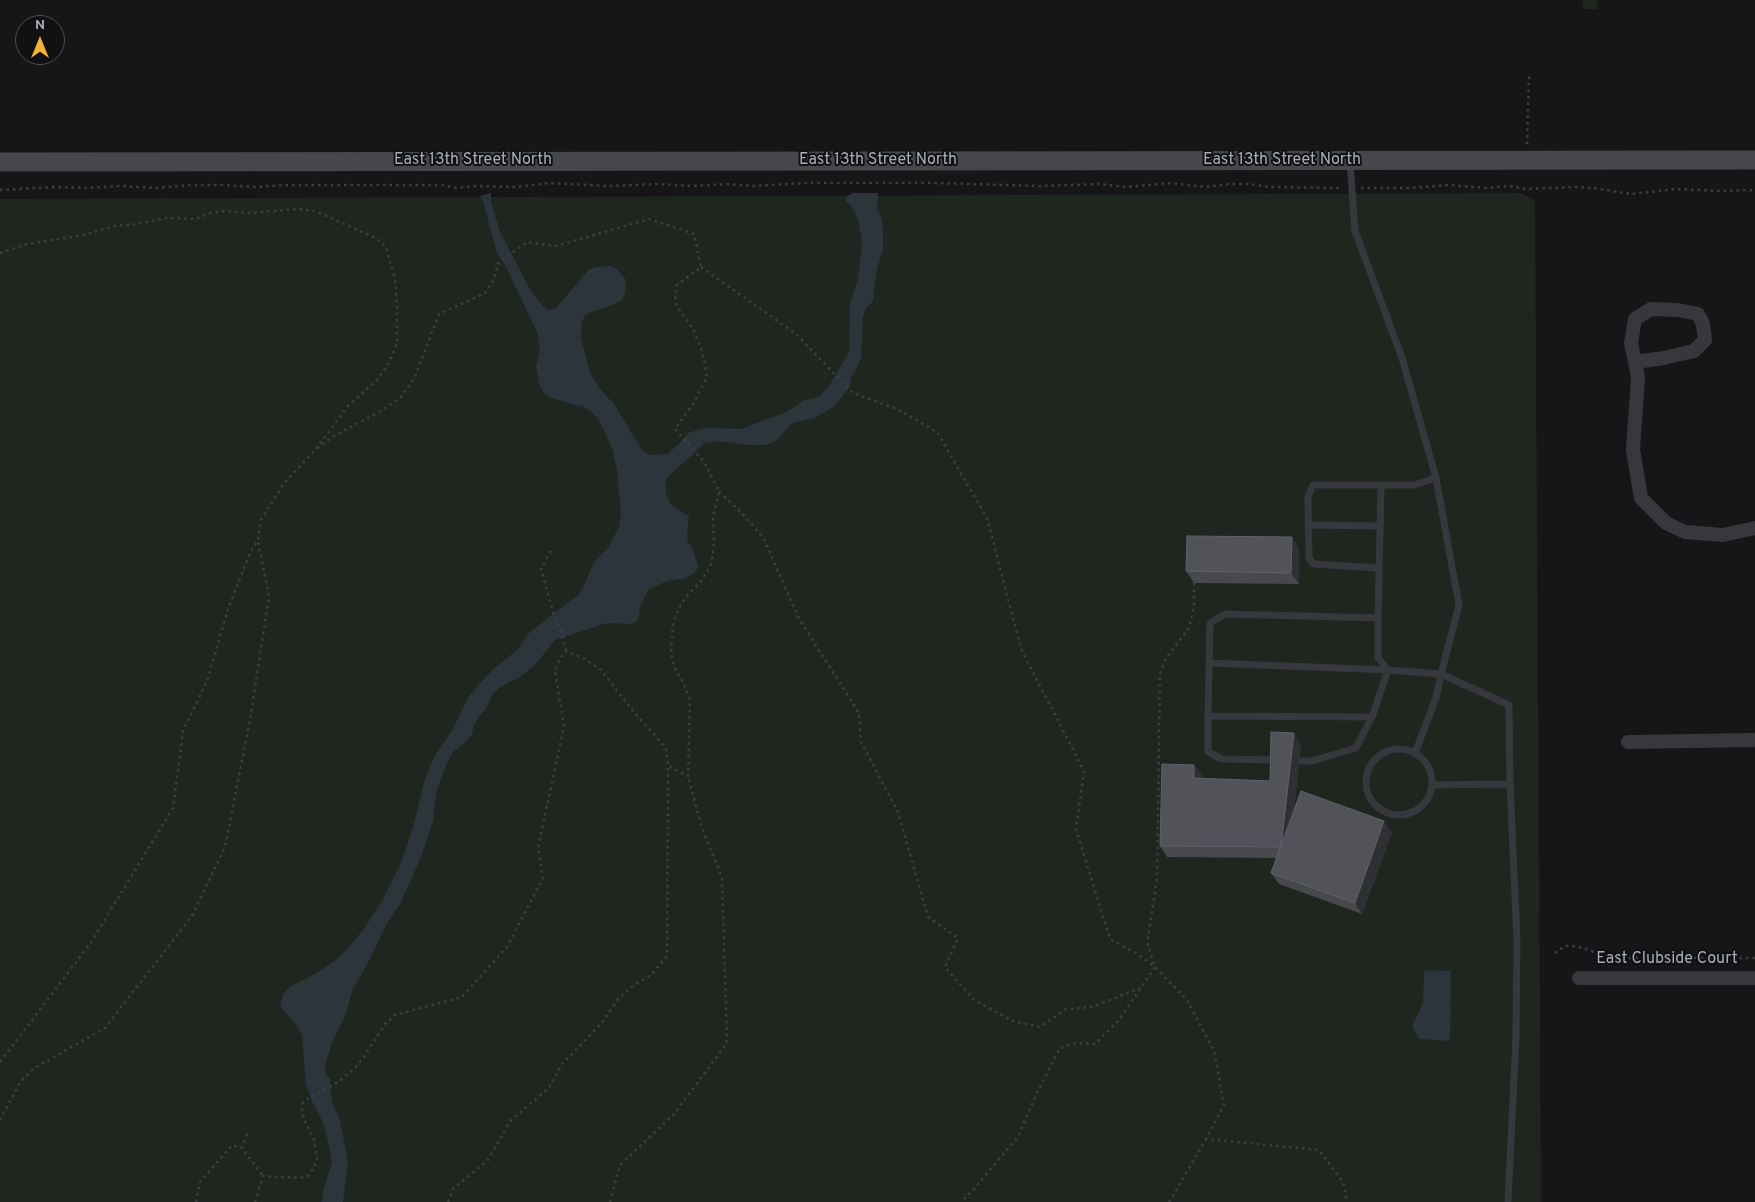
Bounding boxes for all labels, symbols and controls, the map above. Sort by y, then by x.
north arrow [15,15,65,65]
text: N [35,17,45,34]
street label: East 13th Street North [394,151,552,171]
street label: East 13th Street North [799,151,957,171]
street label: East 13th Street North [1203,151,1361,171]
street label: East Clubside Court [1596,950,1738,970]

